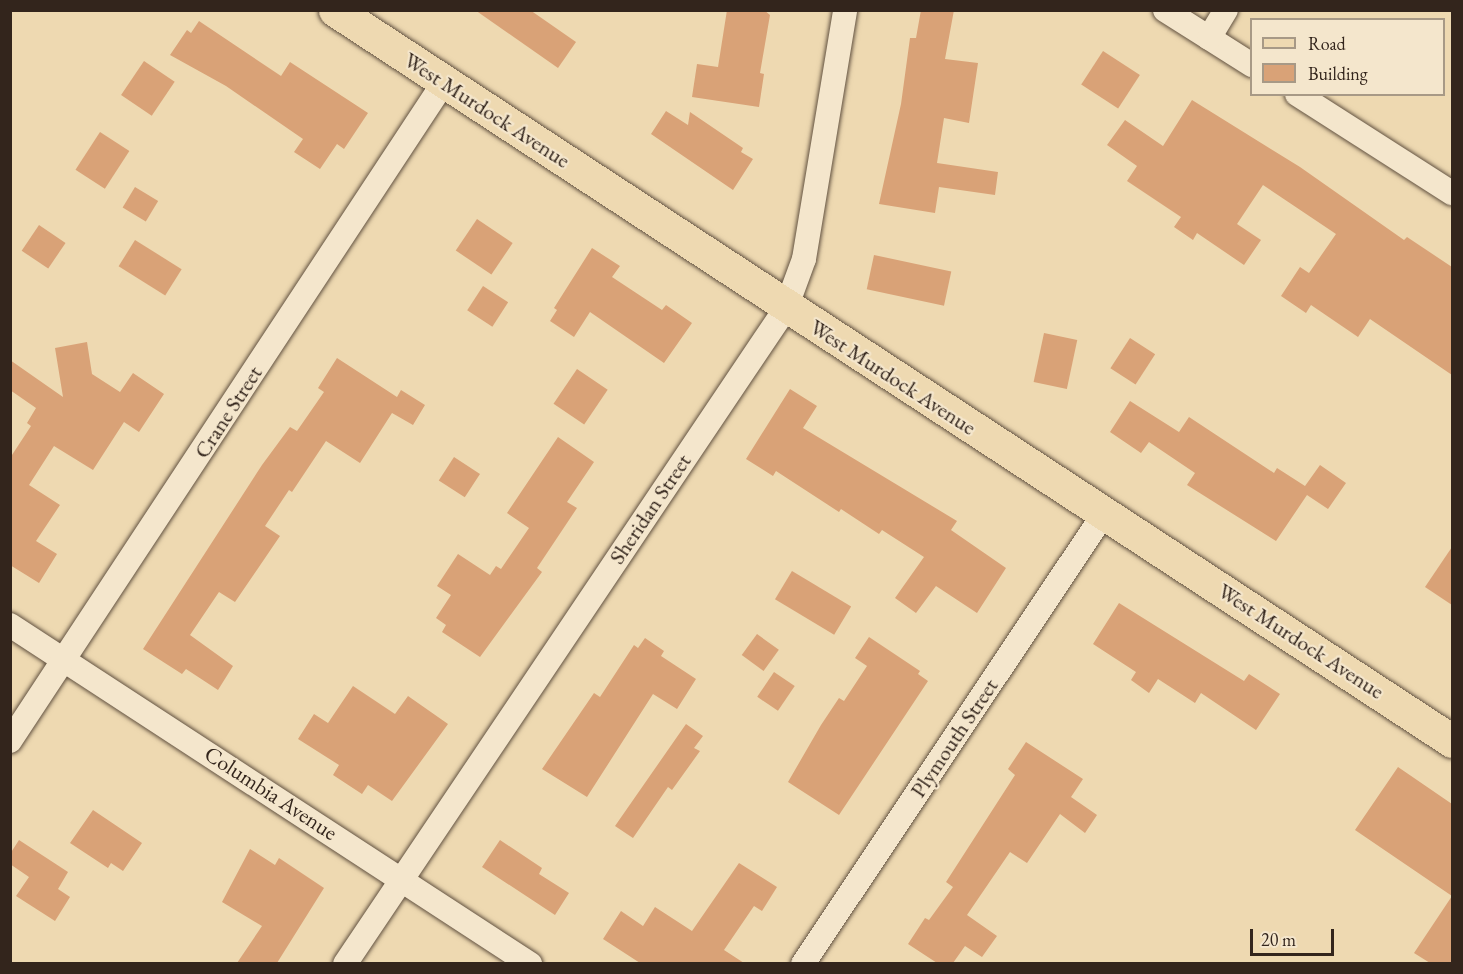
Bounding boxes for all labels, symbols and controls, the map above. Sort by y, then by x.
legend [1250,18,1445,96]
text: Road [1308,32,1346,55]
street label: West Murdock Avenue [399,46,575,174]
text: Building [1308,62,1368,85]
street label: West Murdock Avenue [805,313,981,441]
street label: Crane Street [188,361,268,463]
street label: Sheridan Street [604,449,696,569]
street label: West Murdock Avenue [1213,577,1389,705]
street label: Plymouth Street [905,674,1003,802]
street label: Columbia Avenue [200,740,342,846]
scale bar [1253,917,1337,955]
text: 20 m [1261,928,1296,951]

